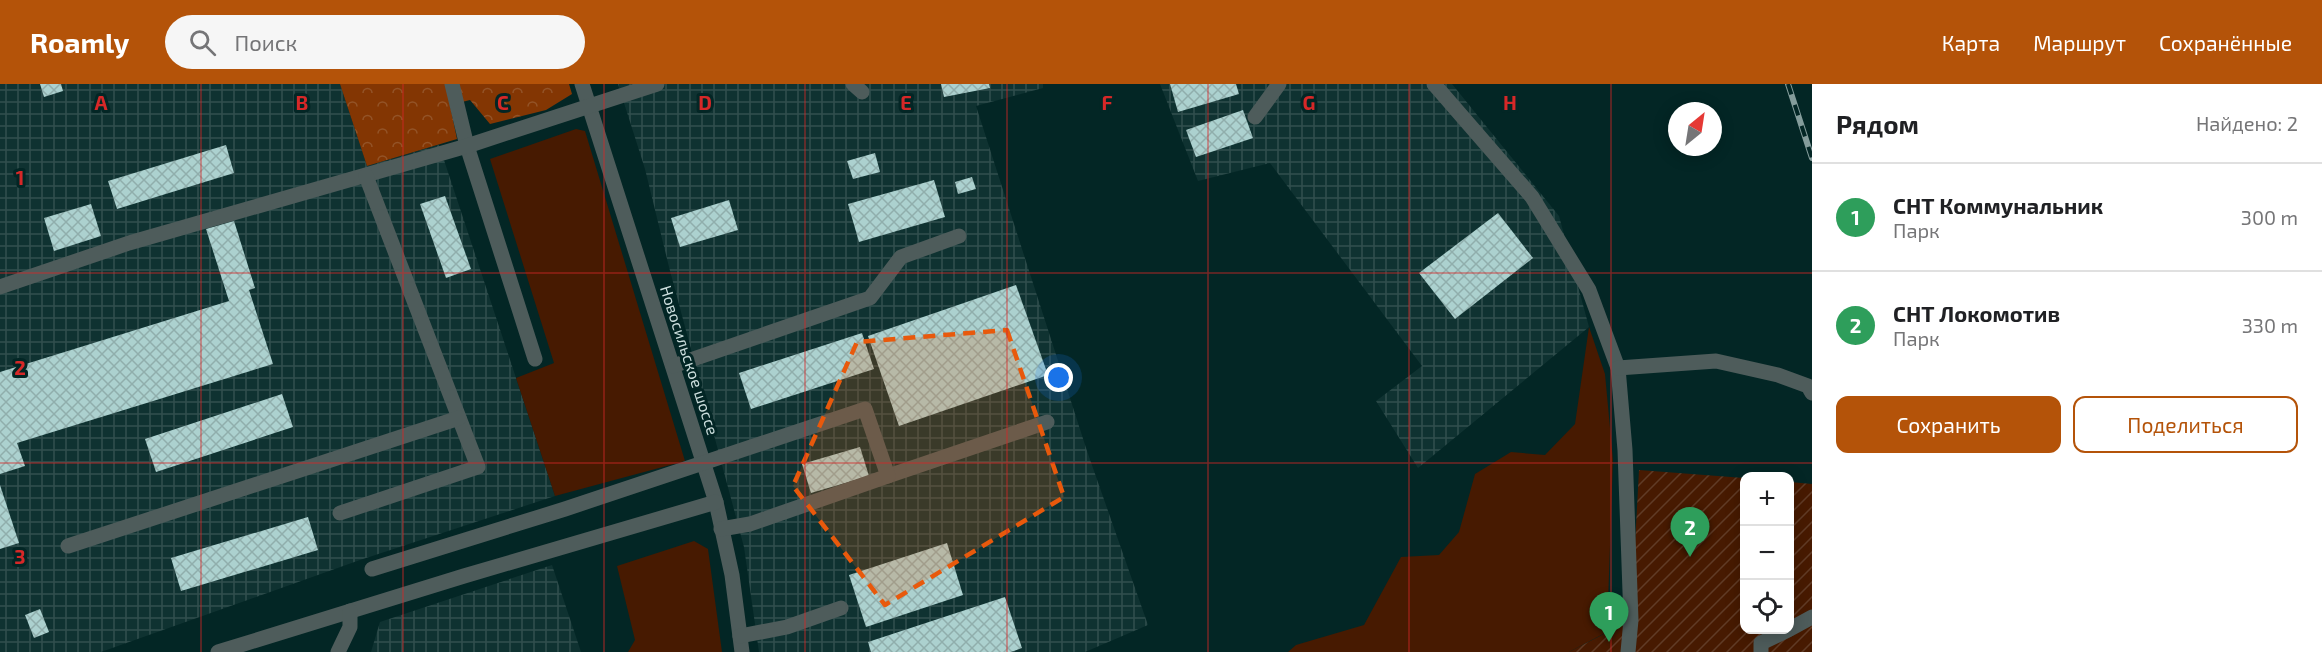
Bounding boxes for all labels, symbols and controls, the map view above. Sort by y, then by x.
search box [165,15,585,69]
text: Roamly [30,25,129,59]
icon: search [186,26,219,59]
text: Поиск [234,29,297,55]
text: Карта [1942,30,2000,55]
text: Маршрут [2033,30,2126,55]
text: Сохранённые [2159,30,2292,55]
text: A [94,90,108,114]
text: B [296,90,308,114]
text: C [497,90,509,114]
text: D [698,90,712,114]
text: E [900,90,912,114]
text: F [1101,90,1113,114]
text: G [1303,90,1315,114]
text: H [1503,90,1517,114]
north arrow [1668,102,1722,156]
text: Рядом [1836,108,1919,139]
text: Найдено: 2 [2196,111,2298,135]
text: 1 [16,165,24,189]
text: СНТ Коммунальник [1893,192,2103,218]
text: 1 [1851,205,1860,229]
text: 300 m [2241,205,2298,229]
text: Парк [1893,218,1940,242]
street label: Новосильское шоссе [657,283,723,437]
text: СНТ Локомотив [1893,300,2060,326]
text: 2 [1850,313,1861,337]
text: 330 m [2242,313,2298,337]
text: Парк [1893,326,1940,350]
text: 2 [14,355,26,379]
your location [1044,363,1073,392]
button: Сохранить [1836,396,2061,453]
button: Поделиться [2073,396,2298,453]
map controls [1740,472,1794,634]
button: + [1740,472,1794,526]
pin: 2 [1670,508,1710,557]
button: − [1740,526,1794,580]
text: 3 [14,544,26,568]
button: locate [1740,580,1794,634]
pin: 1 [1590,592,1628,642]

